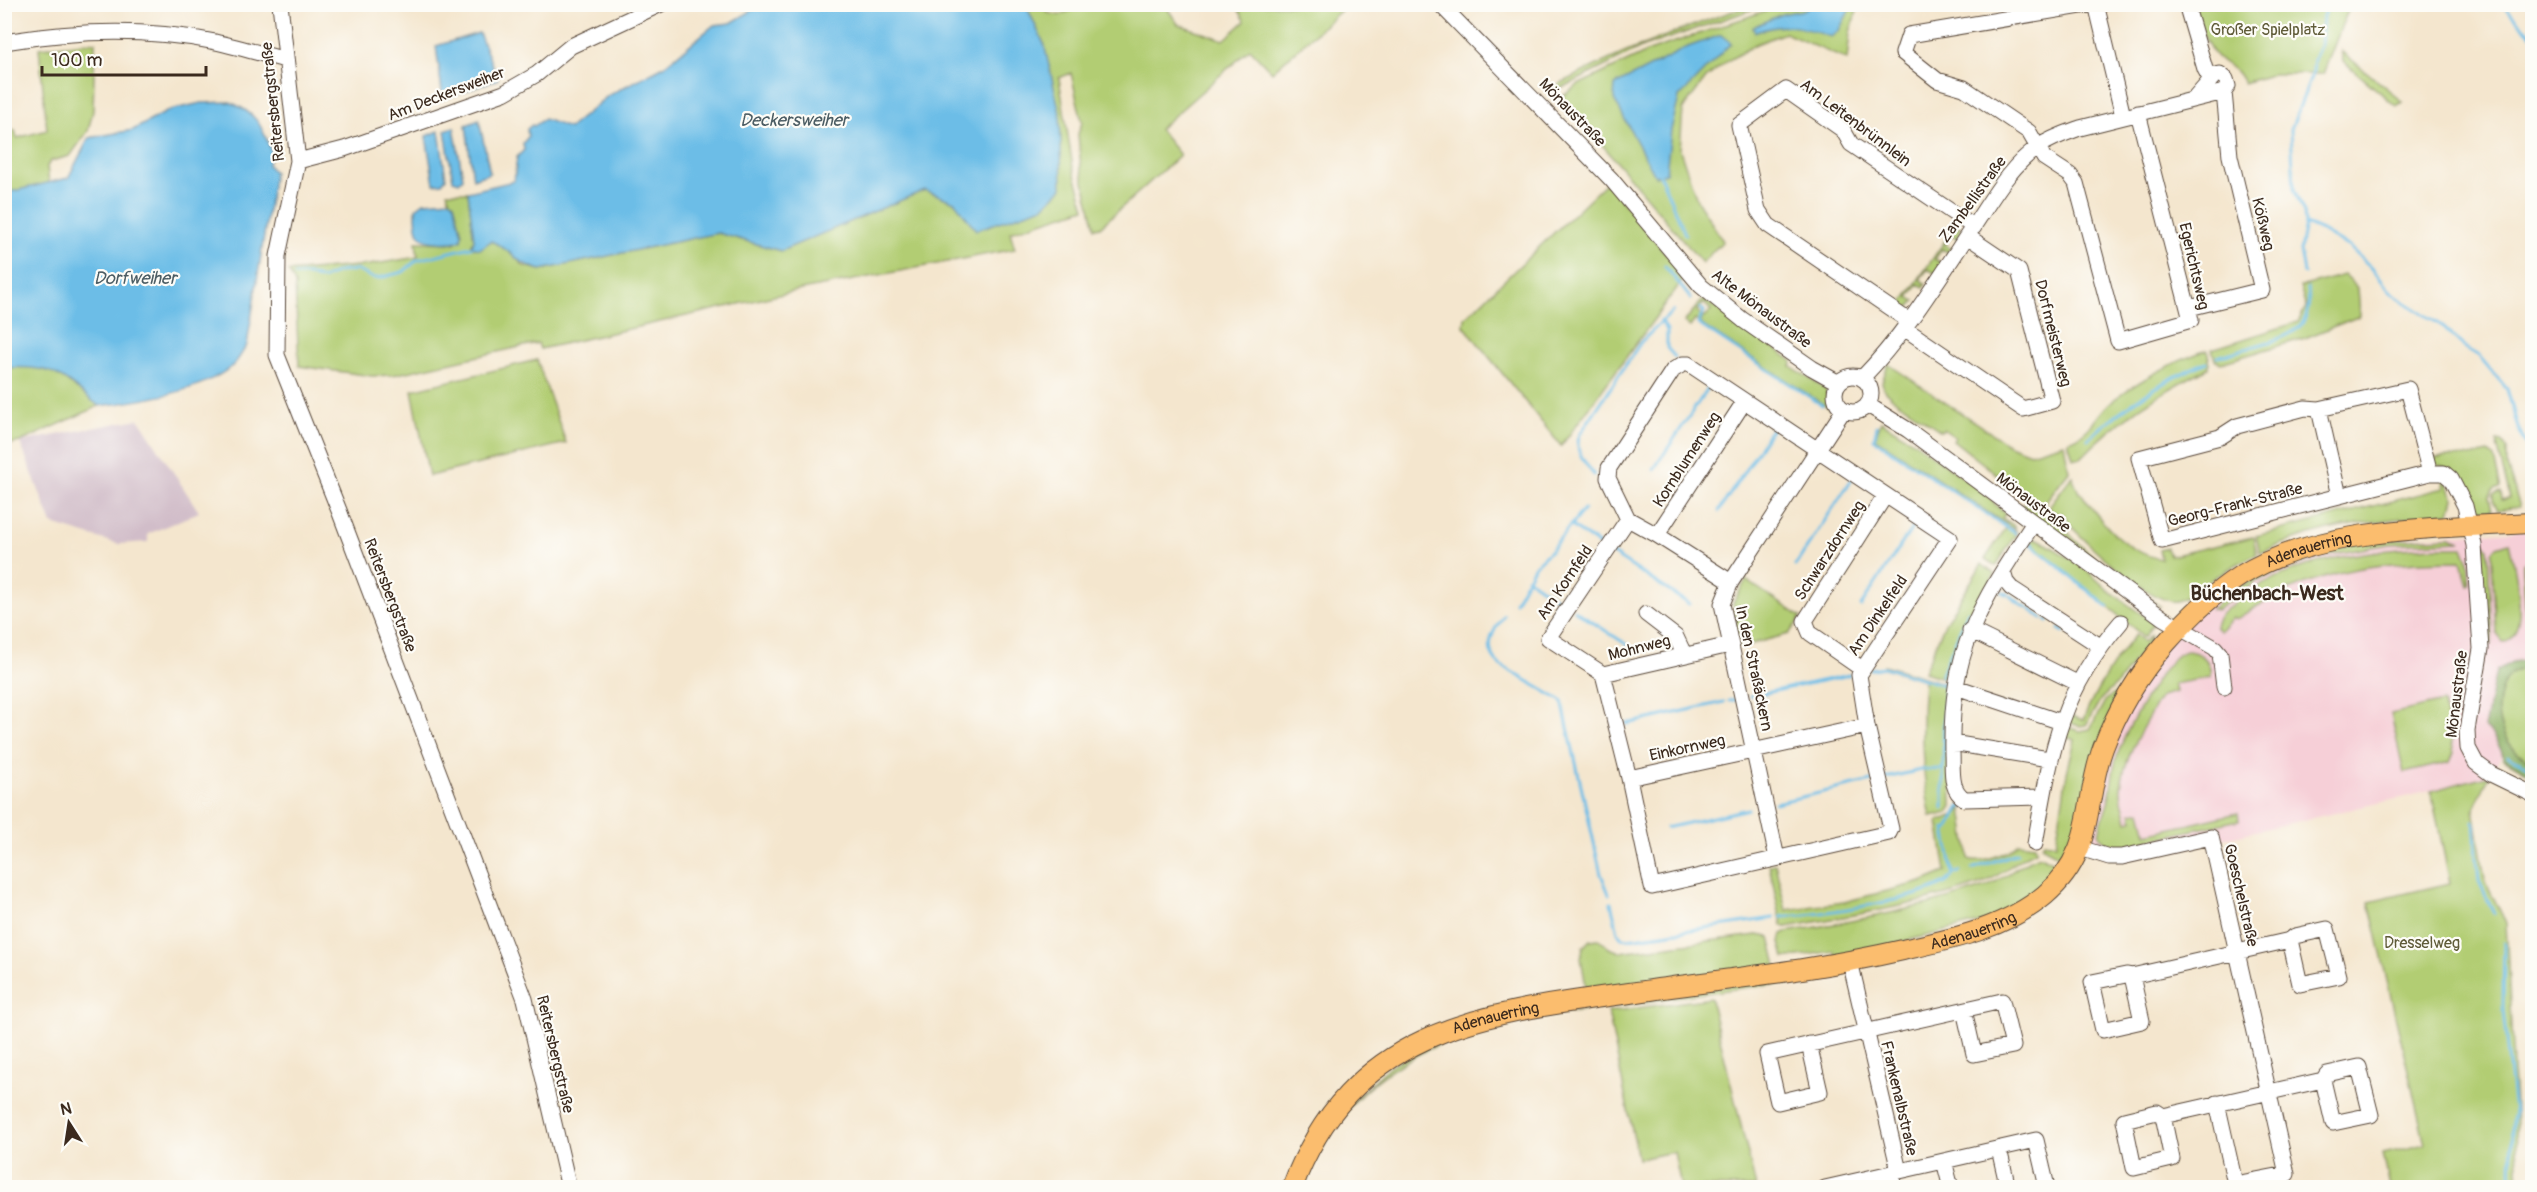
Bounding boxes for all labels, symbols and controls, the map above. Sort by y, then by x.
park label: Großer Spielplatz [2211,20,2325,40]
scale bar [42,39,206,77]
street label: Reitersbergstraße [257,41,289,163]
text: 100 m [51,49,103,72]
street label: Am Deckersweiher [385,62,508,125]
street label: Mönaustraße [1535,74,1610,151]
street label: Am Leitenbrünnlein [1796,74,1915,171]
water label: Deckersweiher [740,109,851,132]
street label: Zambellistraße [1935,152,2011,247]
street label: Kößweg [2247,196,2279,253]
street label: Egerichtsweg [2174,221,2214,312]
street label: Alte Mönaustraße [1708,265,1815,353]
water label: Dorfweiher [94,267,179,290]
street label: Dorfmeisterweg [2030,278,2076,389]
street label: Kornblumenweg [1649,408,1725,511]
street label: Mönaustraße [1992,468,2075,537]
street label: Georg-Frank-Straße [2166,479,2305,531]
street label: Schwarzdornweg [1790,497,1870,604]
street label: Adenauerring [2262,528,2353,572]
street label: Reitersbergstraße [359,536,421,655]
street label: Am Kornfeld [1533,541,1597,624]
street label: Am Dinkelfeld [1844,571,1912,660]
district label: Büchenbach-West [2190,581,2344,606]
street label: In den Straßäckern [1731,604,1777,733]
street label: Mohnweg [1606,631,1672,665]
street label: Mönaustraße [2442,649,2472,739]
street label: Einkornweg [1648,730,1727,766]
street label: Goeschelstraße [2219,842,2263,949]
street label: Adenauerring [1928,907,2020,955]
park label: Dresselweg [2384,933,2460,953]
street label: Reitersbergstraße [532,993,578,1115]
street label: Adenauerring [1449,998,1541,1039]
street label: Frankenalbstraße [1876,1039,1922,1158]
north arrow [39,1093,99,1153]
text: N [59,1098,74,1120]

